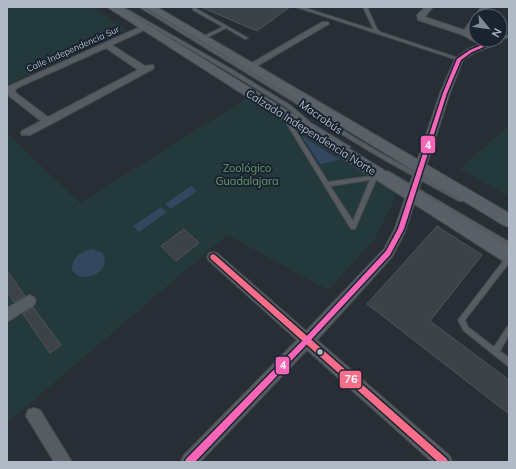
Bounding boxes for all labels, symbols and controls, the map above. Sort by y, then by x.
north arrow [468,8,508,48]
street label: Calle Independencia Sur [25,23,122,74]
text: N [489,26,505,40]
street label: Calzada Independencia Norte [243,86,379,178]
street label: Macrobús [296,97,346,137]
line badge: 4 [420,135,436,154]
text: 4 [425,138,432,152]
park label: Zoológico Guadalajara [215,161,279,188]
unlabelled marker [315,347,325,357]
line badge: 4 [275,356,290,375]
text: 4 [280,358,287,372]
line badge: 76 [339,370,362,389]
text: 76 [344,372,358,386]

